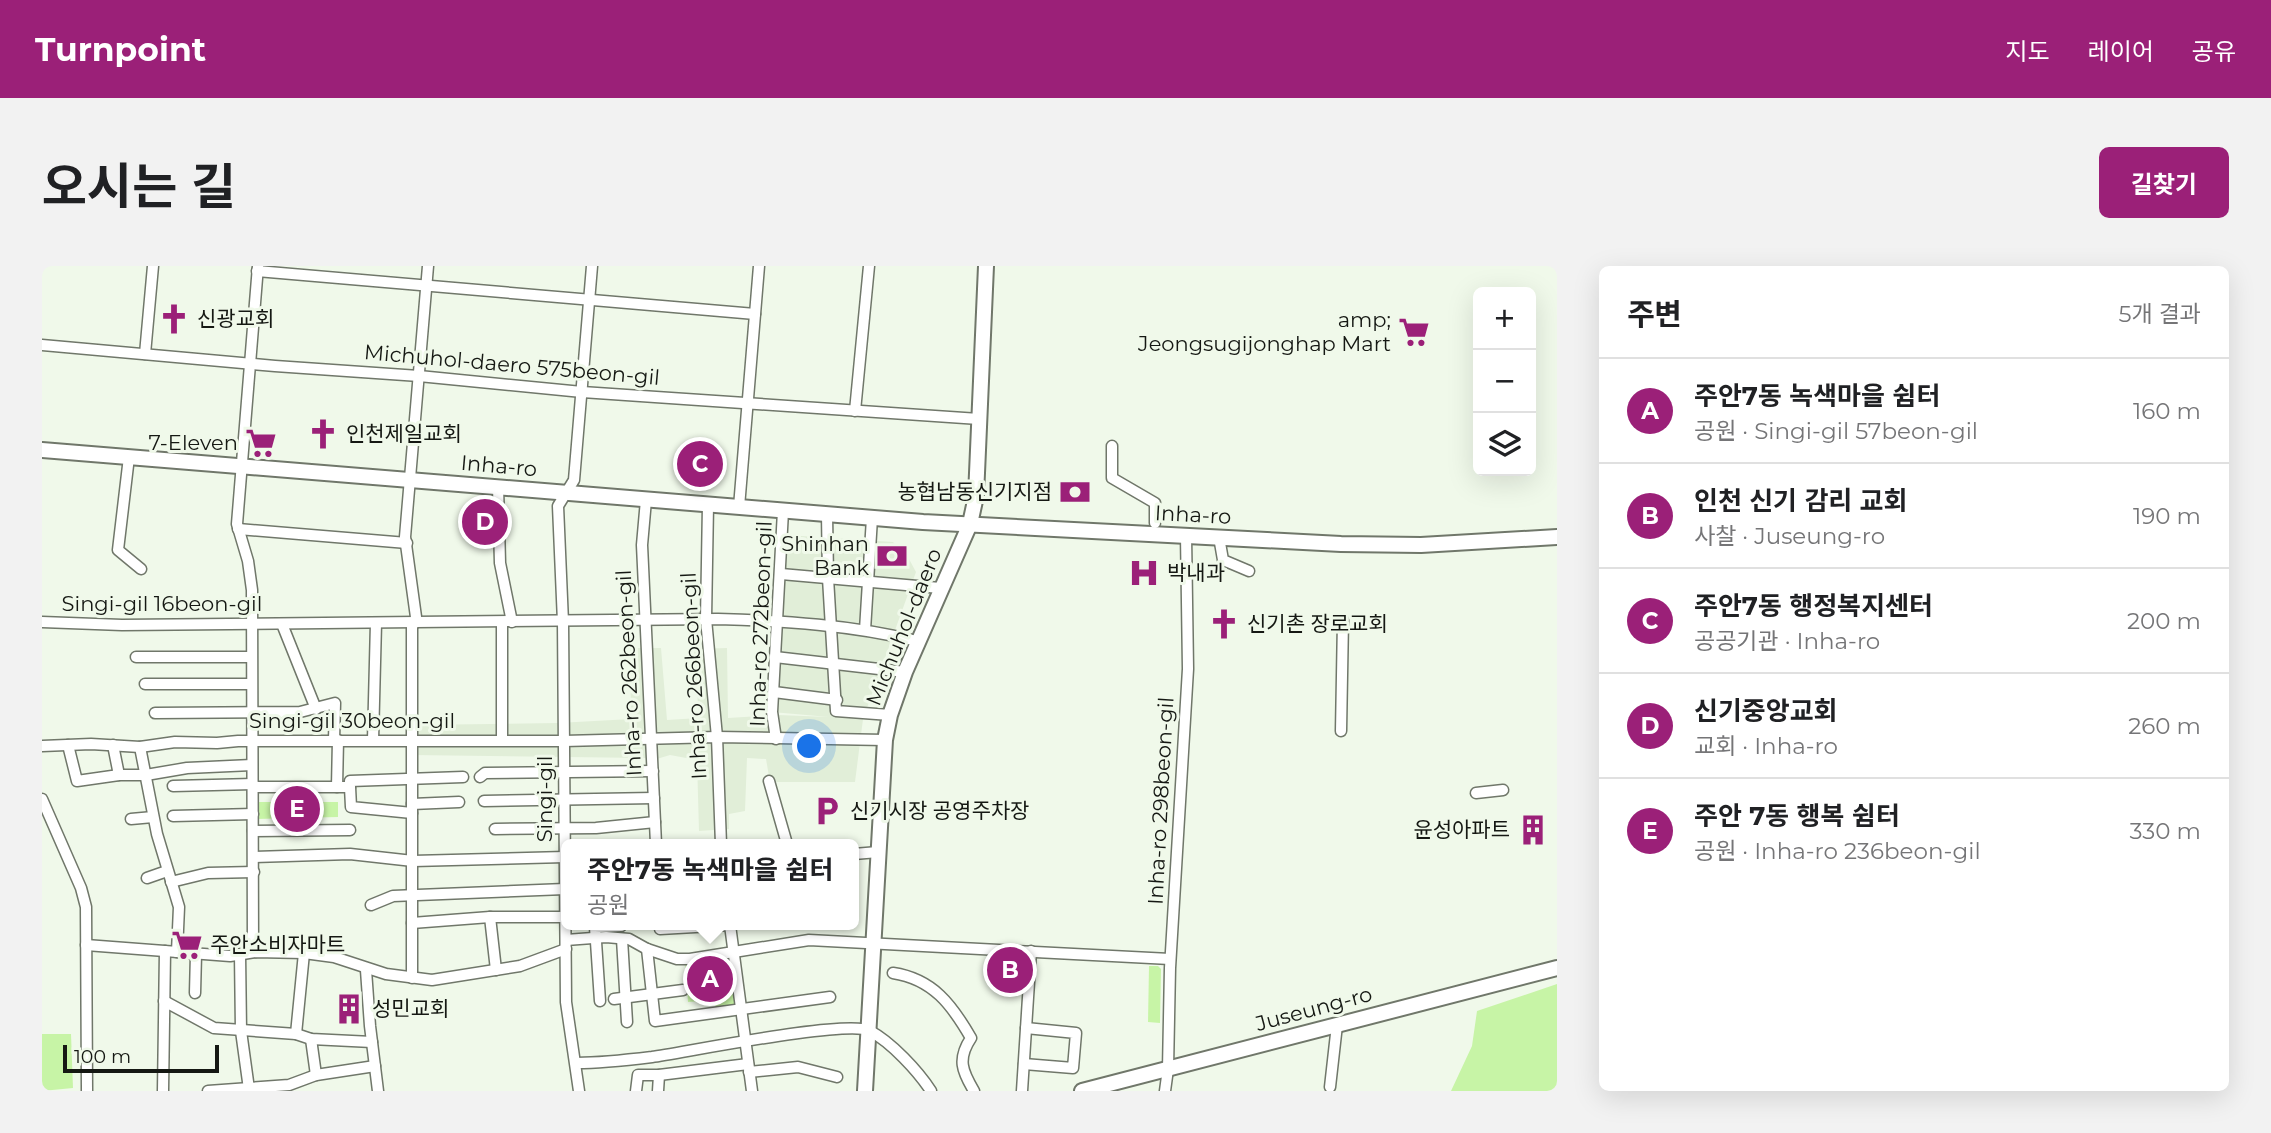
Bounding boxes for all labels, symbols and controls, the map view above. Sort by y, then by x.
text: Turnpoint [35,29,206,69]
text: 지도 [2005,37,2050,66]
text: 레이어 [2088,37,2154,66]
text: 공유 [2192,37,2236,66]
button: 길찾기 [2099,147,2229,218]
text: 오시는 길 [42,157,236,216]
map controls [1473,287,1536,476]
button: + [1473,287,1536,350]
text: 주변 [1627,296,1682,333]
text: 5개 결과 [2118,300,2201,328]
church icon: 신광교회 [157,302,191,336]
place label: 신광교회 [197,306,274,331]
place label: amp; Jeongsugijonghap Mart [1137,307,1391,356]
supermarket icon: amp; Jeongsugijonghap Mart [1397,315,1431,349]
street label: Michuhol-daero 575beon-gil [363,339,661,390]
button: − [1473,350,1536,413]
text: 주안7동 녹색마을 쉼터 [1694,380,1940,412]
text: A [1641,397,1659,425]
text: 160 m [2133,397,2201,425]
button: layers [1473,413,1536,476]
church icon: 인천제일교회 [306,417,340,451]
text: 공원 · Singi-gil 57beon-gil [1694,417,1978,445]
place label: 인천제일교회 [346,421,462,446]
supermarket icon: 7-Eleven [244,426,278,460]
place label: 7-Eleven [149,430,238,455]
pin: C [677,438,723,490]
street label: Inha-ro [460,450,538,481]
bank icon: 농협남동신기지점 [1058,475,1092,509]
place label: 농협남동신기지점 [897,479,1052,504]
text: 인천 신기 감리 교회 [1694,485,1907,517]
pin: D [462,496,508,548]
street label: Inha-ro [1154,500,1232,529]
text: B [1641,502,1659,530]
text: 190 m [2133,502,2201,530]
street label: Inha-ro 272beon-gil [744,520,777,728]
text: 사찰 · Juseung-ro [1694,522,1885,550]
place label: Shinhan Bank [781,531,869,580]
bank icon: Shinhan Bank [875,539,909,573]
street label: Michuhol-daero [861,544,947,709]
hospital icon: 박내과 [1127,556,1161,590]
place label: 박내과 [1167,560,1225,585]
street label: Inha-ro 262beon-gil [611,569,646,777]
street label: Inha-ro 266beon-gil [676,572,711,780]
text: 주안7동 행정복지센터 [1694,590,1933,622]
street label: Singi-gil 16beon-gil [62,591,262,616]
church icon: 신기촌 장로교회 [1207,607,1241,641]
text: C [1642,607,1658,635]
text: 200 m [2127,607,2201,635]
place label: 신기촌 장로교회 [1247,611,1388,636]
text: 공공기관 · Inha-ro [1694,627,1880,655]
text: 신기중앙교회 [1694,695,1838,727]
street label: Inha-ro 298beon-gil [1143,696,1178,906]
street label: Singi-gil 30beon-gil [249,708,455,733]
text: D [1641,712,1660,740]
text: 260 m [2128,712,2201,740]
your location [792,729,826,763]
text: 교회 · Inha-ro [1694,732,1838,760]
street label: Singi-gil [532,756,557,842]
pin: E [274,783,320,835]
parking icon: 신기시장 공영주차장 [810,794,844,828]
place label: 신기시장 공영주차장 [850,798,1029,823]
text: 주안 7동 행복 쉼터 [1694,800,1900,832]
building icon: 윤성아파트 [1516,813,1550,847]
place label: 윤성아파트 [1413,817,1510,842]
text: E [1642,817,1658,845]
text: 330 m [2130,817,2201,845]
text: 공원 · Inha-ro 236beon-gil [1694,837,1981,865]
popup [561,839,859,930]
text: 주안7동 녹색마을 쉼터 [587,854,833,886]
text: 공원 [587,891,629,919]
supermarket icon: 주안소비자마트 [170,928,204,962]
place label: 주안소비자마트 [210,932,345,957]
pin: B [987,944,1033,996]
pin: A [687,953,733,1005]
street label: Juseung-ro [1252,981,1375,1036]
building icon: 성민교회 [332,992,366,1026]
place label: 성민교회 [372,996,449,1021]
scale bar [63,1042,219,1074]
text: 100 m [74,1045,131,1068]

